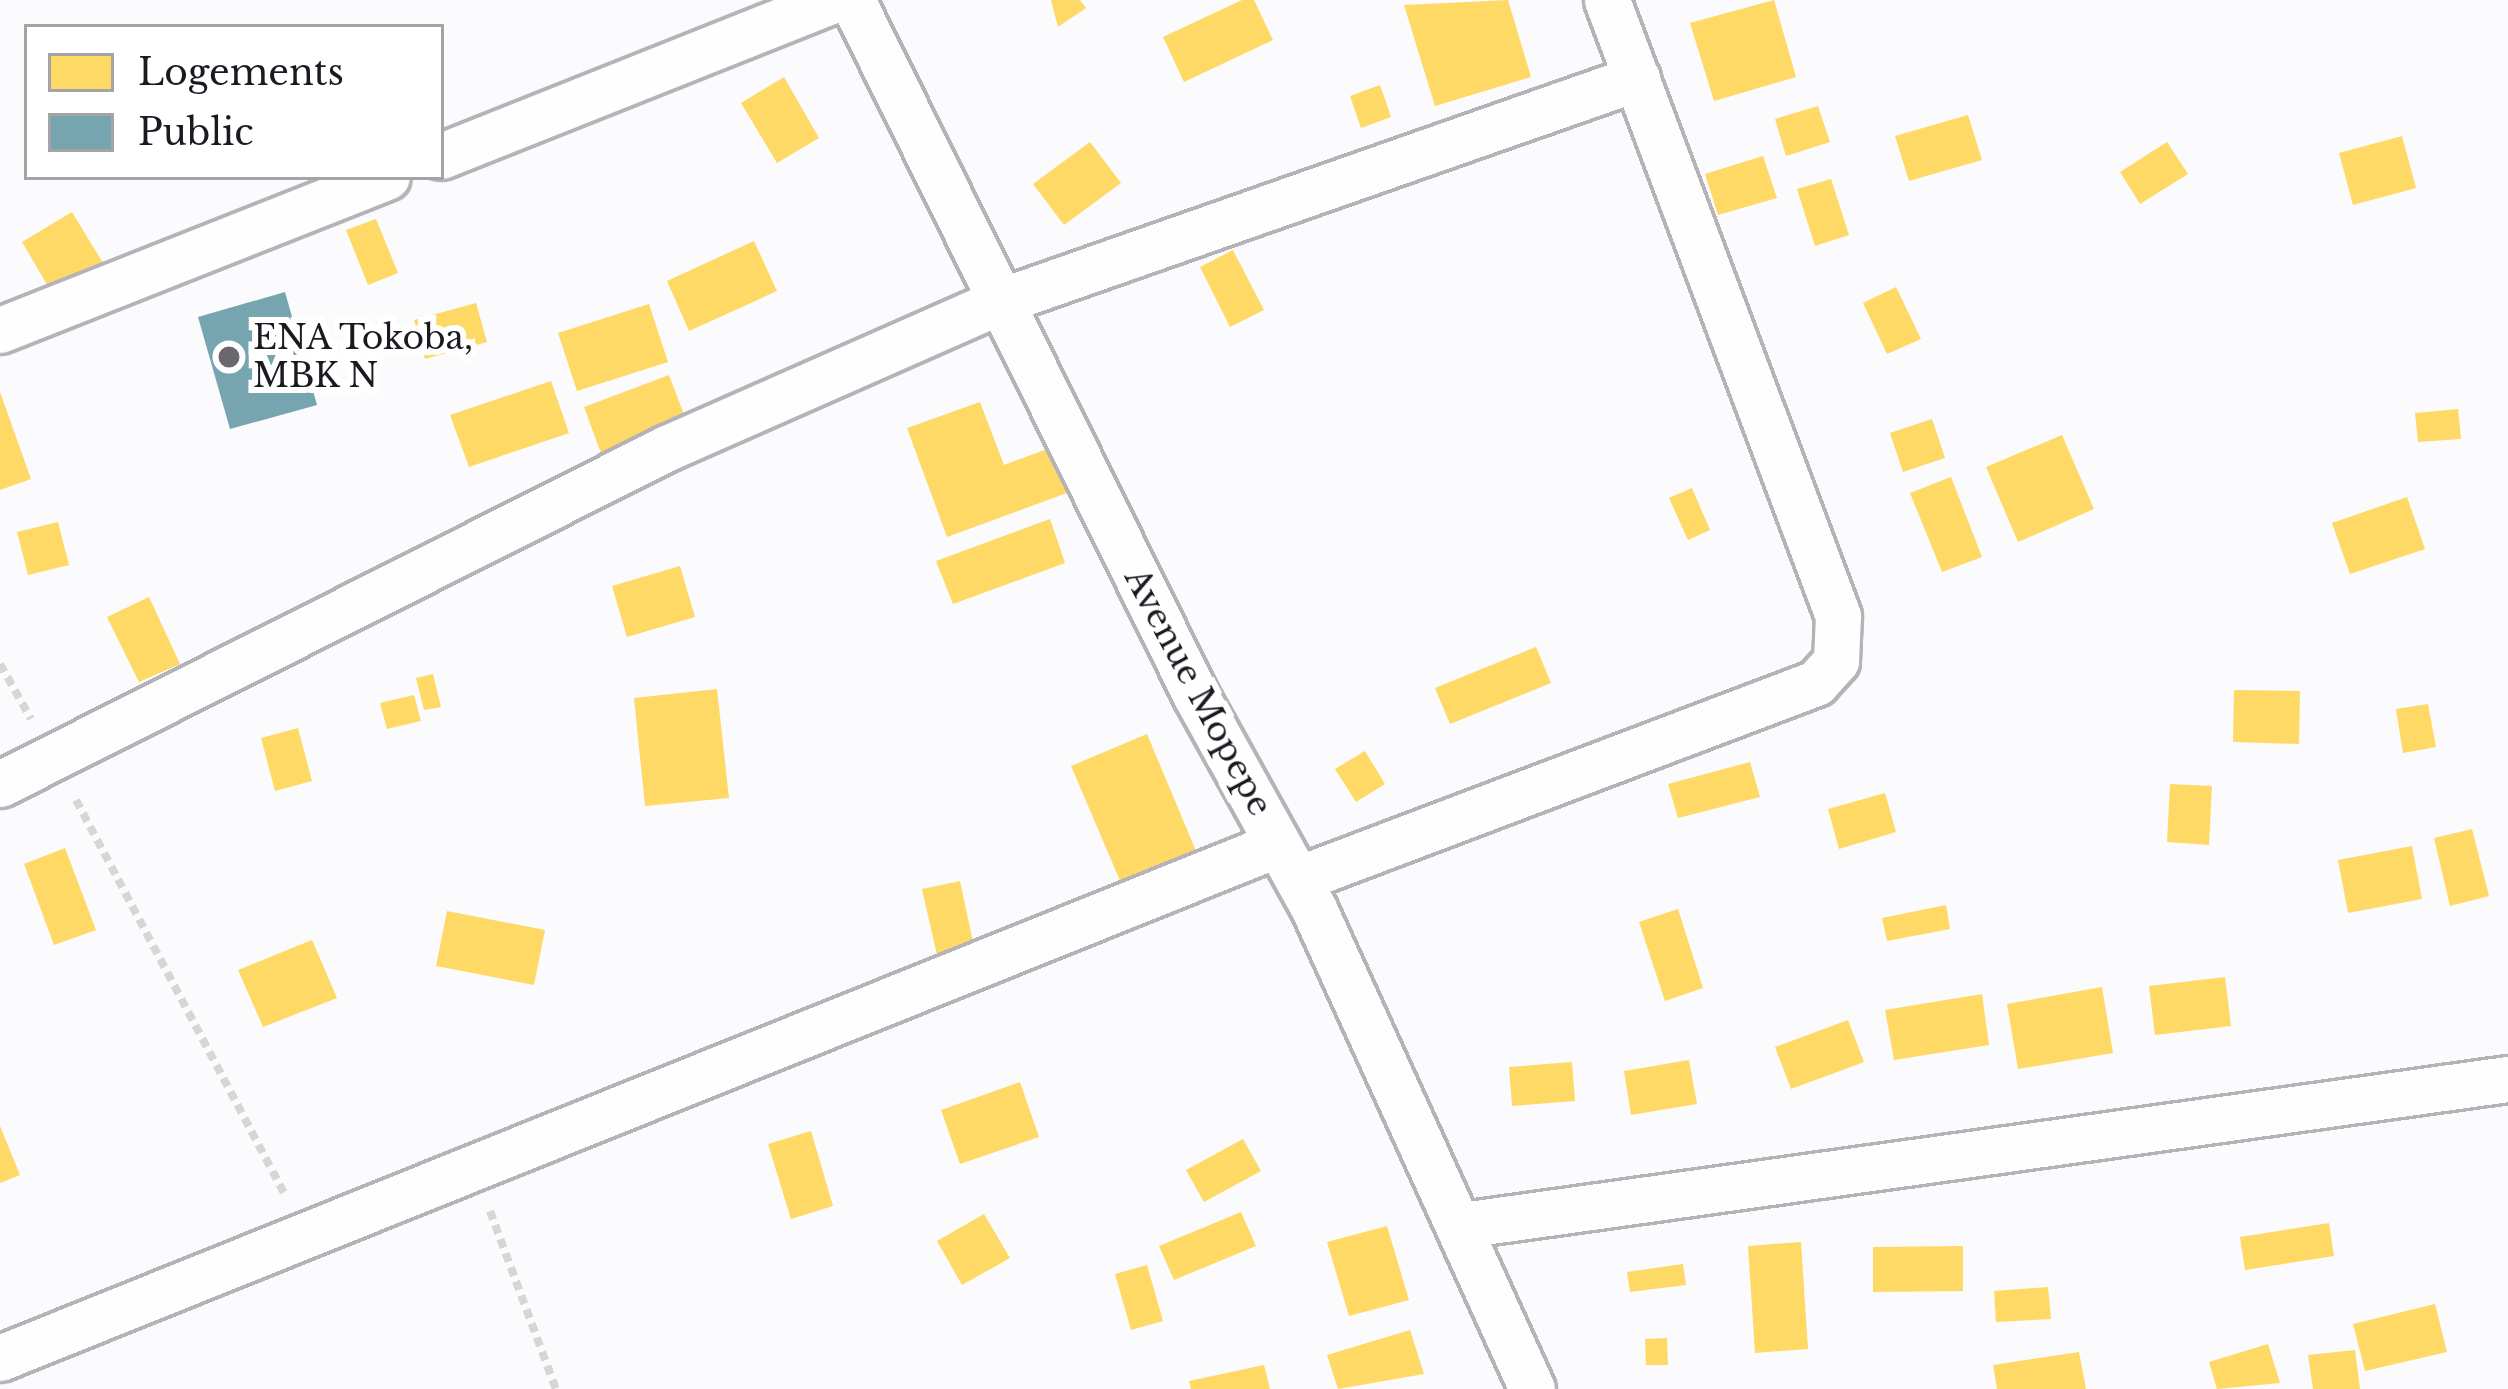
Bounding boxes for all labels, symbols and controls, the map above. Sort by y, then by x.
legend [24,24,444,180]
text: Logements [138,50,344,95]
text: Public [138,110,254,155]
place label: ENA Tokoba, MBK N [253,318,475,396]
marker: ENA Tokoba, MBK N [216,344,242,370]
street label: Avenue Mopepe [1116,562,1280,822]

